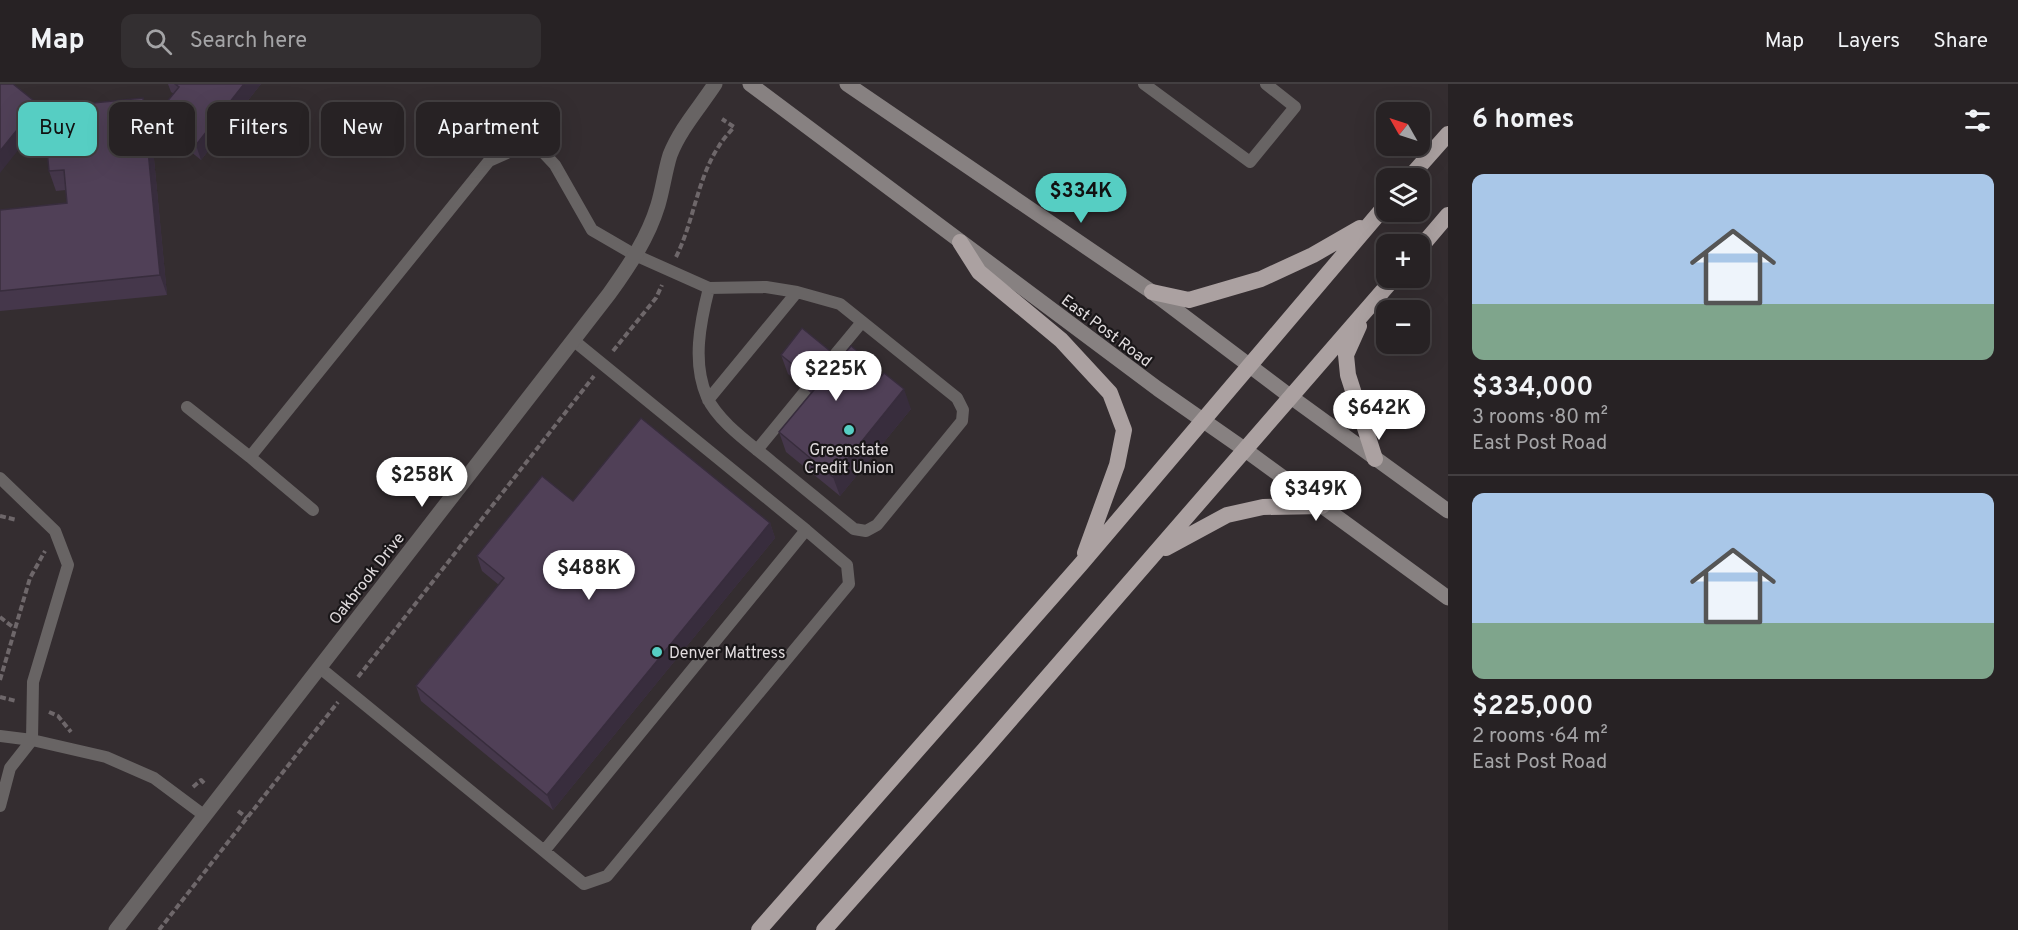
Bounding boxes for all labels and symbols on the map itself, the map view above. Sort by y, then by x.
north arrow [1376,102,1430,156]
pin: $334K [1039,173,1123,224]
street label: East Post Road [1057,291,1155,372]
pin: $225K [794,351,878,402]
pin: $642K [1337,390,1421,441]
marker: Greenstate Credit Union [842,423,856,437]
place label: Greenstate Credit Union [804,441,894,479]
pin: $258K [380,457,464,508]
pin: $349K [1274,471,1358,522]
street label: Oakbrook Drive [325,529,410,629]
pin: $488K [547,550,631,601]
place label: Denver Mattress [669,644,785,664]
marker: Denver Mattress [650,645,664,659]

